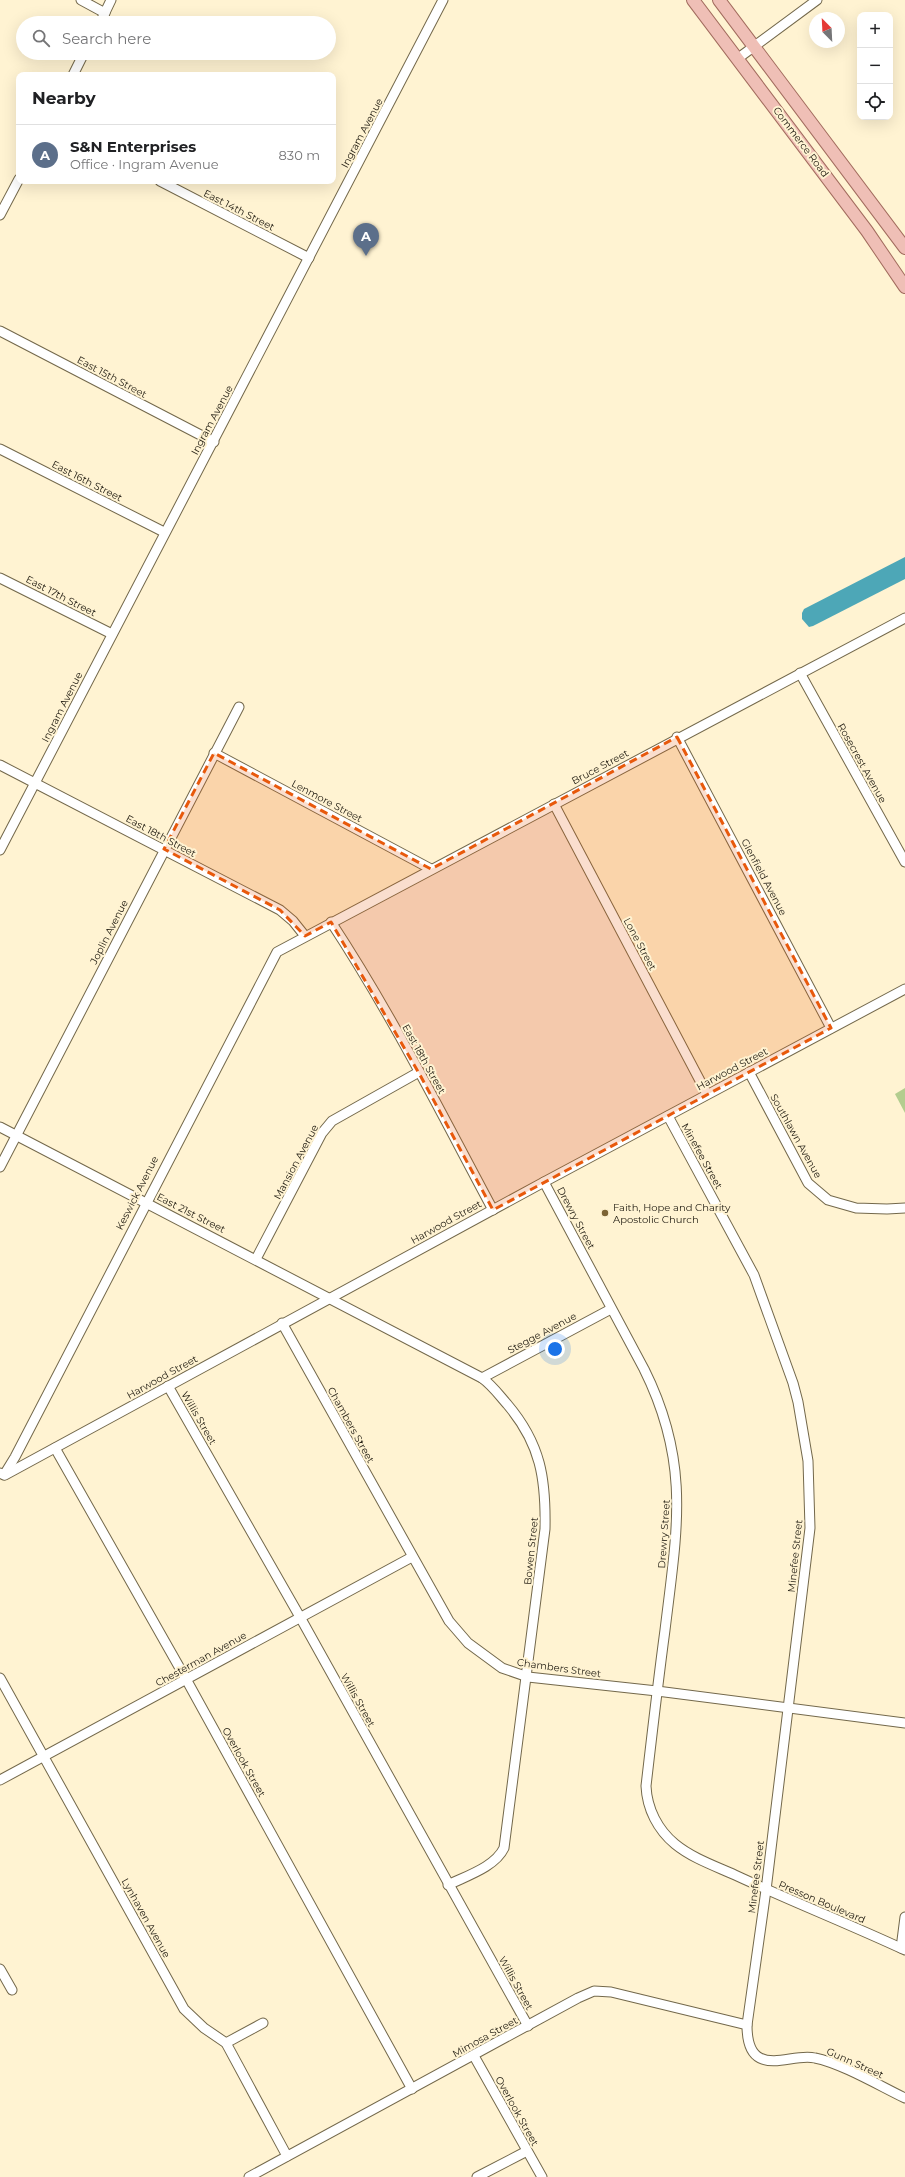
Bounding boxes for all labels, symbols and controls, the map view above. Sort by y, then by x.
north arrow [809,12,845,48]
map controls [857,12,893,120]
button: + [857,12,893,48]
search box [16,16,336,60]
icon: search [30,27,52,49]
text: Search here [62,29,151,48]
button: − [857,48,893,84]
button: locate [857,84,893,120]
text: Nearby [32,88,96,108]
street label: Ingram Avenue [338,96,386,170]
street label: Commerce Road [770,104,832,180]
text: S&N Enterprises [70,137,196,156]
text: A [40,147,50,163]
text: 830 m [279,147,320,163]
text: Office · Ingram Avenue [70,156,219,172]
street label: East 14th Street [201,187,277,233]
pin: A [353,223,379,256]
street label: East 15th Street [75,353,149,401]
street label: Ingram Avenue [188,383,236,457]
street label: East 16th Street [50,458,124,504]
street label: East 17th Street [24,573,98,619]
street label: Ingram Avenue [39,670,85,744]
street label: Rosecrest Avenue [835,721,889,805]
street label: Bruce Street [569,747,631,787]
street label: Lenmore Street [289,777,365,825]
street label: East 18th Street [124,812,198,860]
street label: Glenfield Avenue [738,836,790,918]
street label: Joplin Avenue [87,898,131,967]
street label: Lone Street [621,915,659,973]
street label: East 18th Street [399,1022,449,1096]
street label: Harwood Street [694,1045,770,1093]
street label: Southlawn Avenue [767,1092,825,1180]
street label: Minefee Street [679,1121,725,1191]
street label: Mansion Avenue [271,1122,321,1202]
street label: Keswick Avenue [113,1154,161,1232]
street label: Drewry Street [554,1184,598,1252]
street label: East 21st Street [155,1190,227,1236]
street label: Harwood Street [408,1197,484,1247]
place label: Faith, Hope and Charity Apostolic Church [613,1201,731,1226]
marker: Faith, Hope and Charity Apostolic Church [600,1208,610,1218]
street label: Stegge Avenue [505,1309,579,1357]
your location [545,1339,565,1359]
street label: Harwood Street [124,1352,200,1402]
street label: Chambers Street [325,1385,377,1465]
street label: Willis Street [179,1389,219,1447]
street label: Drewry Street [655,1499,673,1569]
street label: Bowen Street [521,1517,541,1585]
street label: Minefee Street [785,1519,805,1593]
street label: Chesterman Avenue [153,1629,249,1689]
street label: Chambers Street [516,1656,602,1680]
street label: Willis Street [338,1671,378,1729]
street label: Overlook Street [219,1725,269,1799]
street label: Minefee Street [745,1840,767,1914]
street label: Lynhaven Avenue [119,1876,173,1960]
street label: Presson Boulevard [777,1878,867,1926]
street label: Willis Street [496,1954,536,2012]
street label: Mimosa Street [450,2014,520,2060]
street label: Gunn Street [825,2045,885,2081]
street label: Overlook Street [492,2074,542,2148]

